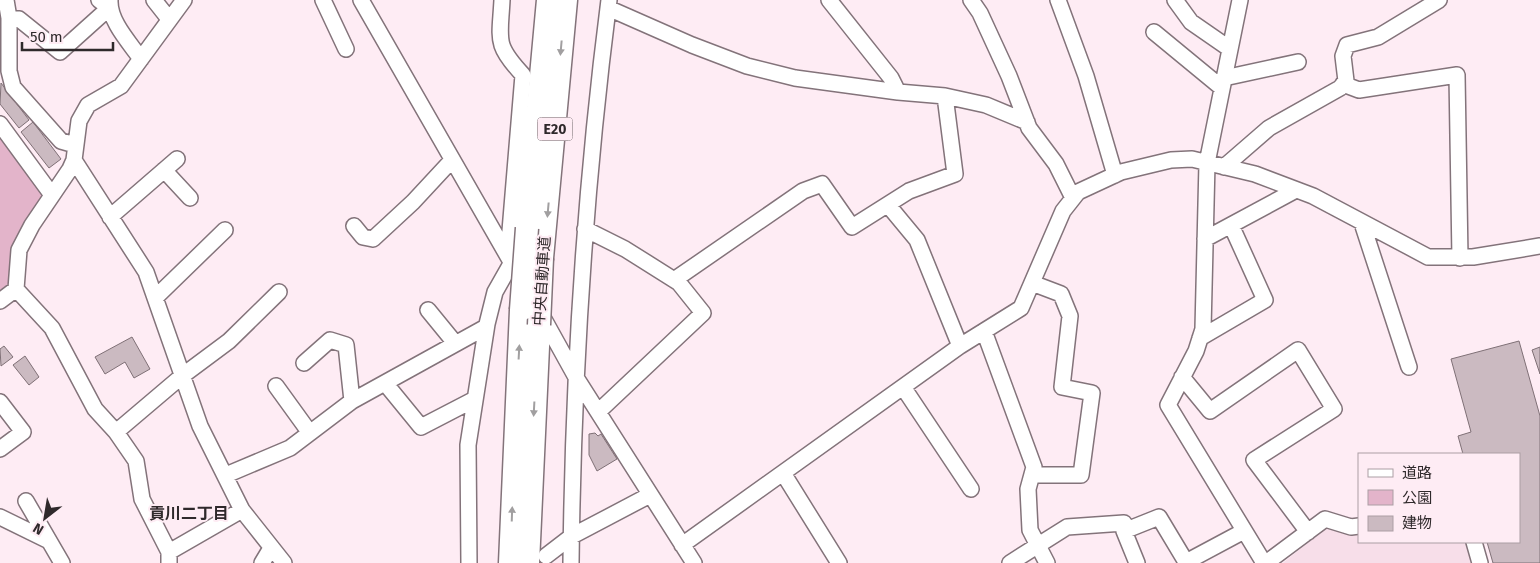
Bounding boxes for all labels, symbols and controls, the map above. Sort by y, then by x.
scale bar [22,20,114,52]
text: 50 m [30,28,63,46]
one-way arrow [557,41,565,57]
road number: E20 [538,118,572,140]
one-way arrow [544,203,552,219]
street label: 中央自動車道 [530,235,554,327]
one-way arrow [515,344,523,360]
one-way arrow [530,401,538,417]
legend [1358,453,1520,543]
text: 道路 [1402,464,1432,482]
text: 公園 [1402,489,1432,507]
north arrow [20,493,70,543]
district label: 貢川二丁目 [149,504,229,523]
one-way arrow [508,506,516,522]
text: 建物 [1402,514,1432,532]
text: N [30,519,47,538]

